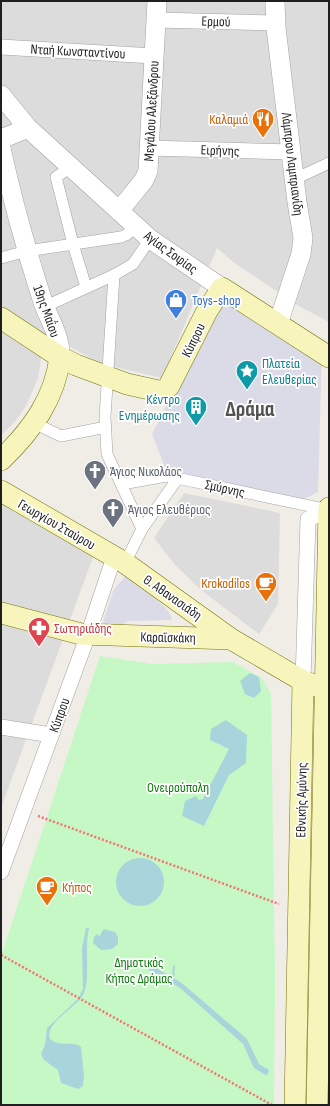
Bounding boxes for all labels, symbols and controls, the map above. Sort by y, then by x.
street label: Ερμού [201,12,231,31]
street label: Νταή Κωνσταντίνου [30,41,126,62]
street label: Μεγάλου Αλεξάνδρου [140,60,163,162]
restaurant icon: Καλαμιά [250,106,276,139]
street label: Λάμπρου Λαμπριανίδη [278,110,307,217]
place label: Καλαμιά [209,111,248,128]
street label: Ειρήνης [200,141,240,160]
street label: Αγίας Σοφίας [140,227,201,278]
street label: 19ης Μαΐου [29,283,64,340]
shop icon: Toys-shop [163,287,189,320]
place label: Toys-shop [192,292,241,309]
street label: Κύπρου [178,320,209,360]
place label: Πλατεία Ελευθερίας [262,355,317,388]
place icon: Πλατεία Ελευθερίας [234,358,260,391]
place label: Κέντρο Ενημέρωσης [119,391,180,424]
building icon: Κέντρο Ενημέρωσης [183,394,209,427]
district label: Δράμα [226,396,275,423]
church icon: Άγιος Νικολάος [82,458,108,491]
place label: Άγιος Νικολάος [110,463,182,480]
street label: Σμύρνης [203,476,246,501]
street label: Γεωργίου Σταύρου [15,495,98,553]
church icon: Άγιος Ελευθέριος [100,496,126,529]
place label: Άγιος Ελευθέριος [128,501,211,518]
cafe icon: Krokodilos [253,570,279,603]
street label: Θ. Αθανασιάδη [140,571,205,624]
place label: Krokodilos [201,575,250,592]
pharmacy icon: Σωτηριάδης [26,615,52,648]
place label: Σωτηριάδης [54,620,112,637]
street label: Καραϊσκάκη [140,629,196,646]
street label: Κύπρου [45,695,74,735]
street label: Εθνικής Αμύνης [292,762,311,838]
park label: Ονειρούπολη [147,779,209,796]
cafe icon: Κήπος [34,874,60,907]
place label: Κήπος [62,879,92,896]
park label: Δημοτικός Κήπος Δράμας [105,954,173,987]

